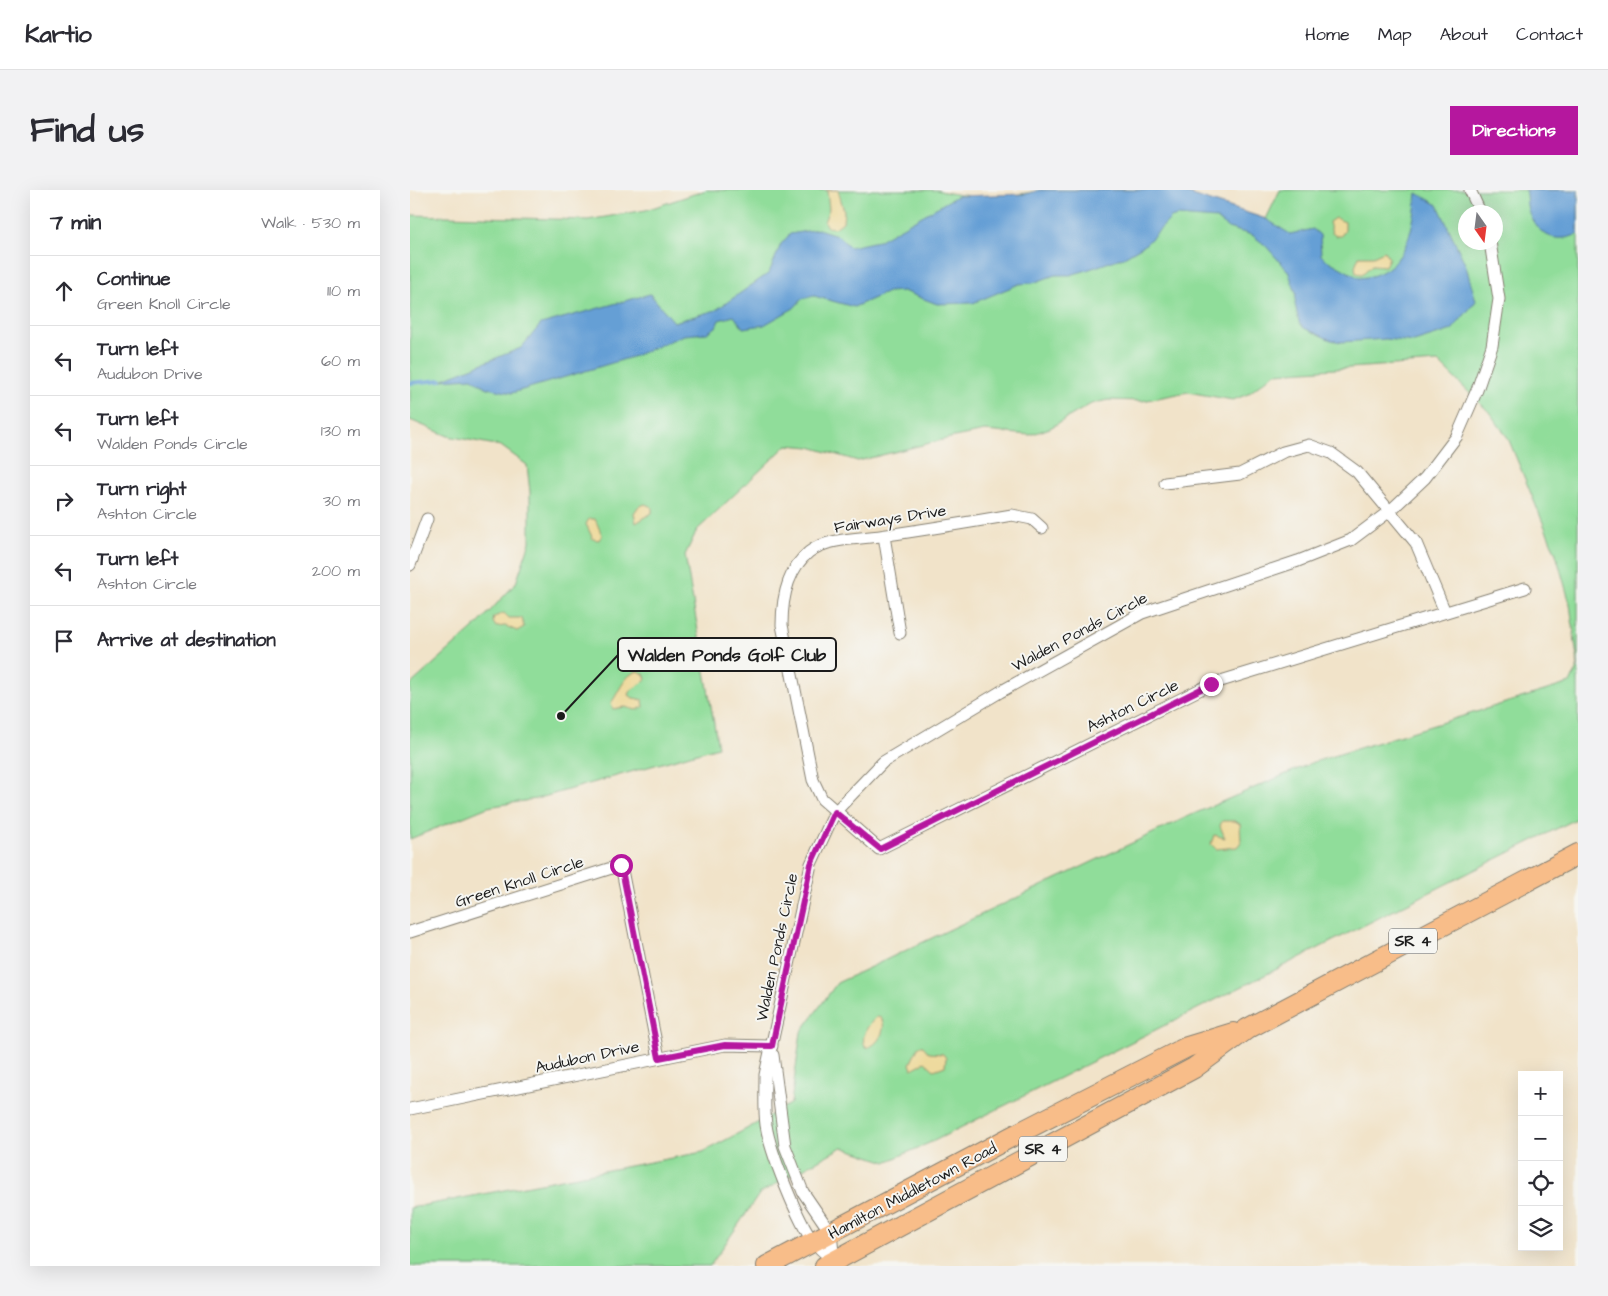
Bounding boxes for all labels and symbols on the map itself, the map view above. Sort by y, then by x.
north arrow [1458,205,1503,250]
street label: Fairways Drive [832,499,948,540]
street label: Walden Ponds Circle [1008,587,1151,677]
callout: Walden Ponds Golf Club [618,638,836,671]
text: Walden Ponds Golf Club [627,643,827,668]
route end [1200,673,1223,696]
street label: Ashton Circle [1083,674,1182,738]
street label: Green Knoll Circle [452,851,587,913]
route start [610,854,633,877]
street label: Walden Ponds Circle [751,871,803,1023]
road number: SR 4 [1389,928,1437,954]
street label: Audubon Drive [533,1035,642,1079]
road number: SR 4 [1019,1136,1067,1162]
street label: Hamilton Middletown Road [824,1137,1001,1245]

